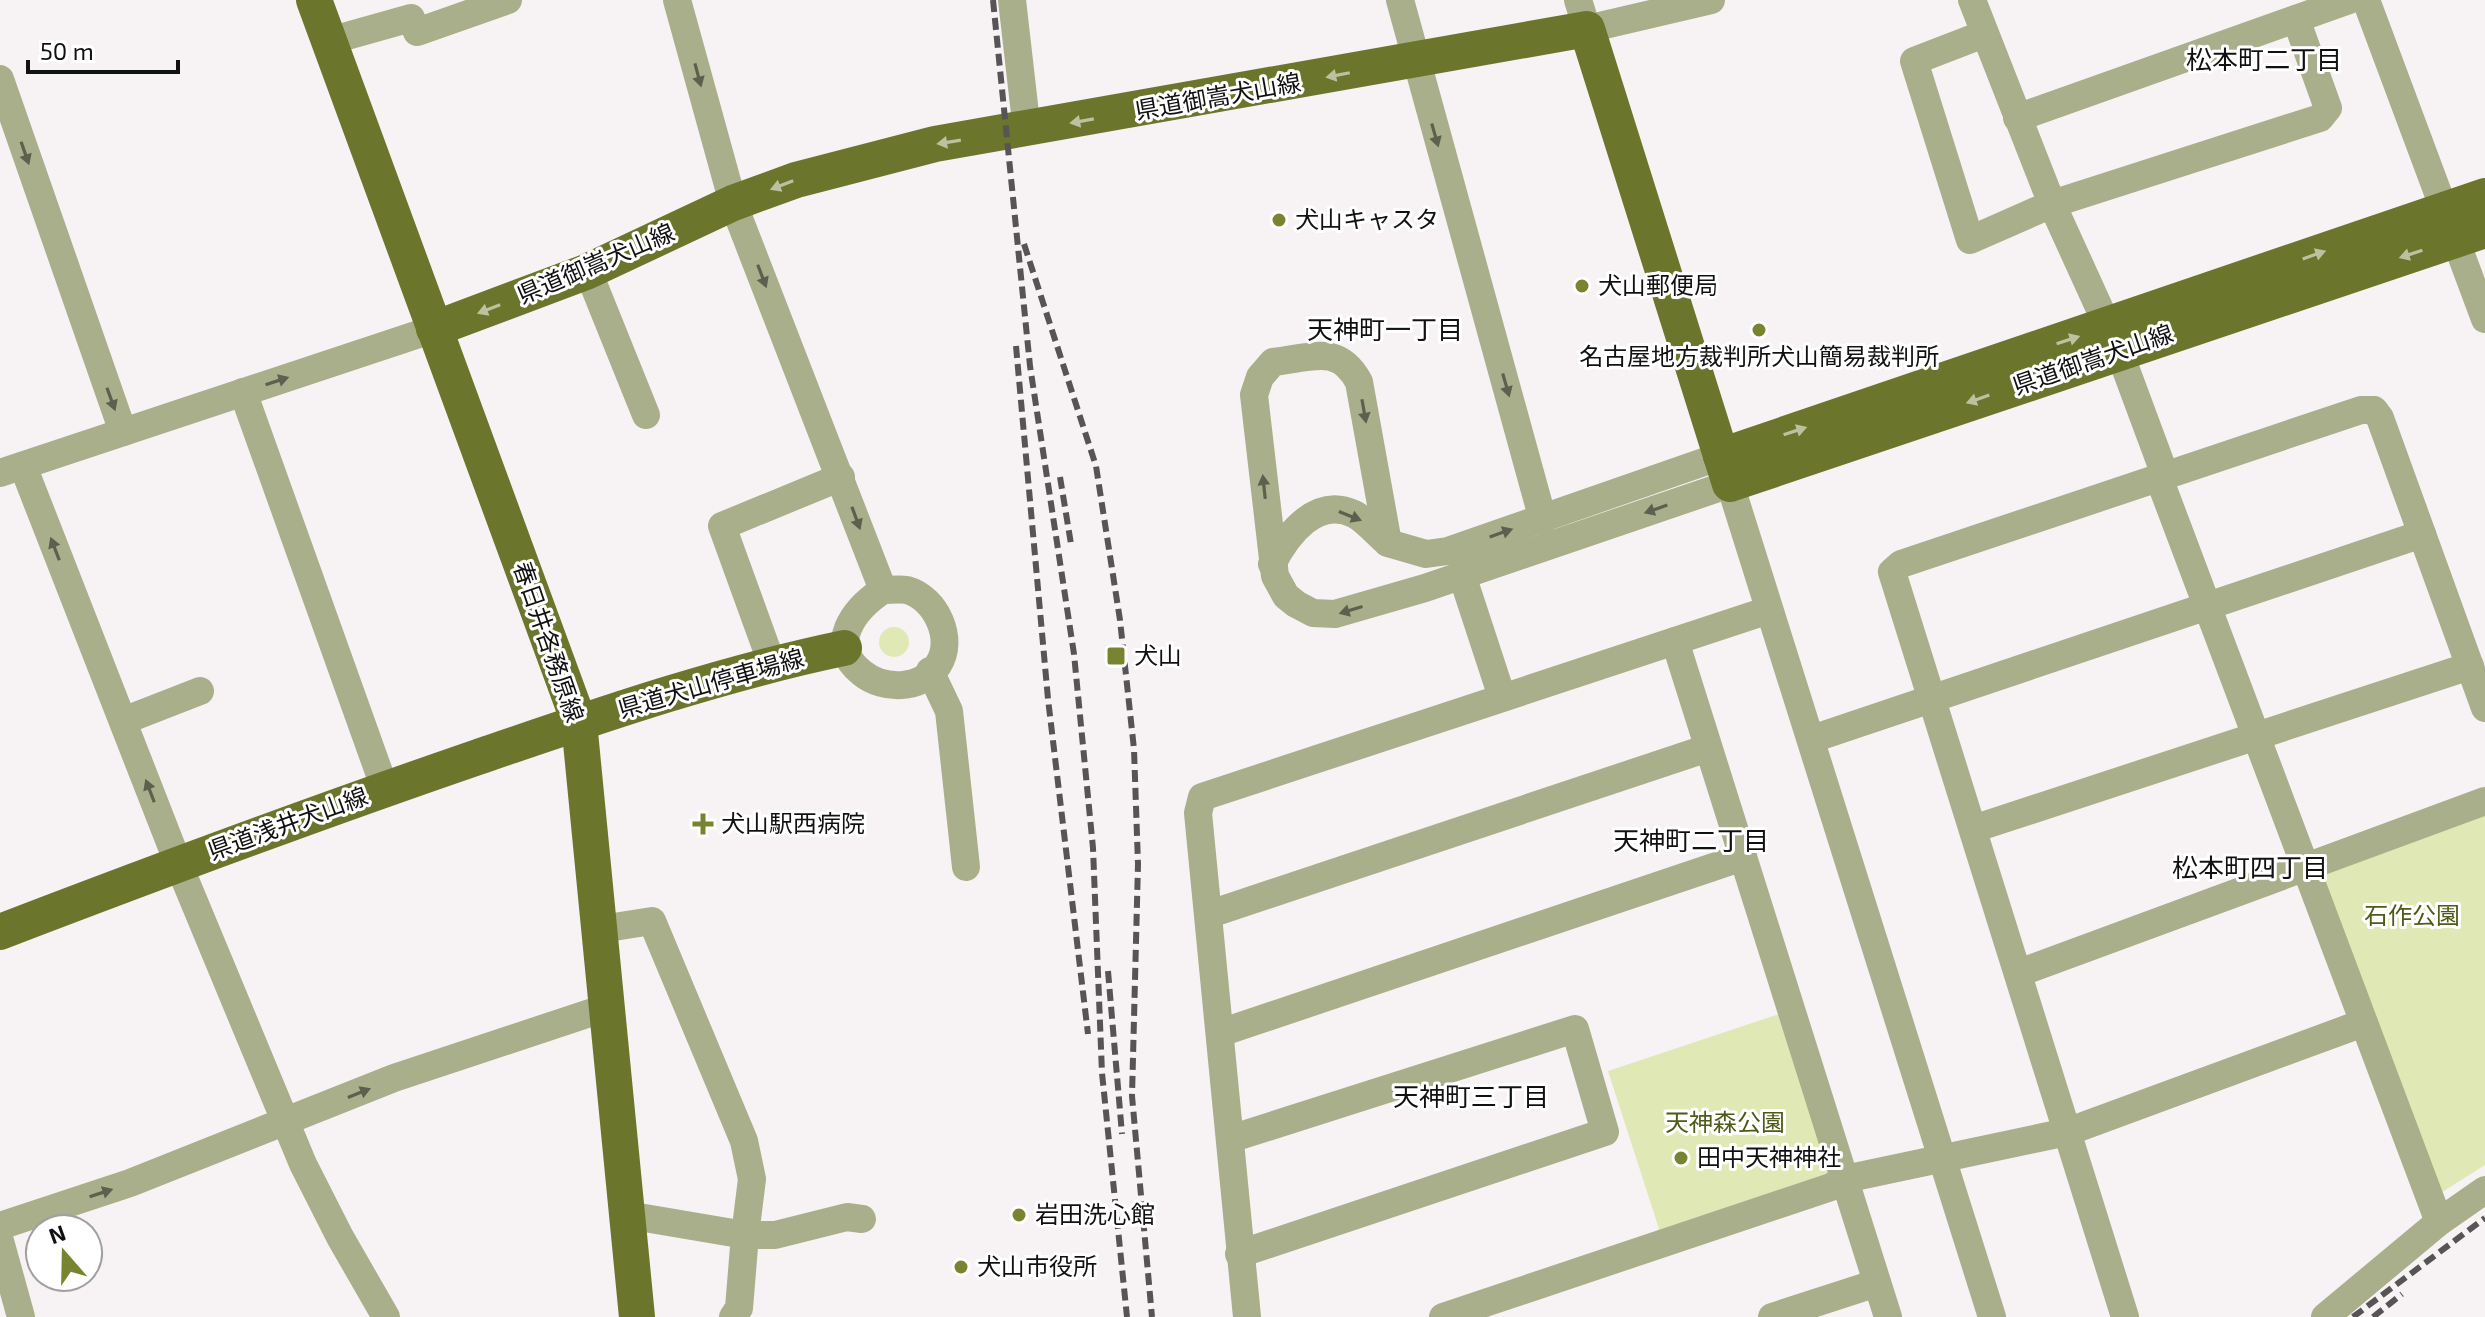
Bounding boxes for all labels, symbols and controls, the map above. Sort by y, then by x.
scale bar [28,24,178,74]
text: 50 m [40,36,94,65]
district label: 松本町二丁目 [2186,43,2342,74]
one-way arrow [692,64,705,88]
street label: 県道御嵩犬山線 [1132,67,1303,124]
one-way arrow [1325,69,1350,82]
one-way arrow [1069,115,1094,128]
one-way arrow [1430,122,1442,147]
one-way arrow [937,136,962,149]
one-way arrow [19,141,32,165]
one-way arrow [770,179,794,192]
place label: 犬山キャスタ [1295,204,1439,233]
marker: 犬山キャスタ [1270,211,1288,229]
street label: 県道御嵩犬山線 [512,216,678,309]
one-way arrow [2302,248,2326,261]
one-way arrow [2398,248,2422,260]
one-way arrow [756,264,769,288]
place label: 犬山郵便局 [1598,270,1718,299]
marker: 犬山郵便局 [1573,277,1591,295]
one-way arrow [477,303,501,316]
district label: 天神町一丁目 [1307,313,1463,344]
street label: 県道御嵩犬山線 [2008,318,2177,400]
marker: 名古屋地方裁判所犬山簡易裁判所 [1750,321,1768,339]
one-way arrow [2056,334,2080,346]
place label: 名古屋地方裁判所犬山簡易裁判所 [1579,341,1939,370]
one-way arrow [1500,373,1512,398]
one-way arrow [265,374,289,387]
one-way arrow [105,387,118,411]
one-way arrow [1966,393,1990,406]
one-way arrow [1359,399,1371,424]
one-way arrow [1783,425,1807,437]
one-way arrow [1257,474,1270,499]
one-way arrow [1644,503,1668,515]
one-way arrow [850,506,863,530]
one-way arrow [1338,510,1362,523]
one-way arrow [1489,526,1513,538]
one-way arrow [48,537,61,561]
street label: 春日井各務原線 [508,557,590,726]
one-way arrow [1338,604,1362,617]
place label: 犬山 [1134,640,1182,669]
street label: 県道犬山停車場線 [614,642,807,723]
marker: 犬山 [1105,645,1127,667]
one-way arrow [143,779,156,803]
street label: 県道浅井犬山線 [204,780,371,865]
place label: 犬山駅西病院 [721,808,865,837]
marker: 犬山駅西病院 [692,813,714,835]
district label: 天神町二丁目 [1613,824,1769,855]
district label: 松本町四丁目 [2172,851,2328,882]
park label: 石作公園 [2364,900,2460,929]
district label: 天神町三丁目 [1393,1080,1549,1111]
one-way arrow [347,1086,371,1099]
park label: 天神森公園 [1665,1107,1785,1136]
place label: 田中天神神社 [1697,1142,1841,1171]
marker: 田中天神神社 [1672,1149,1690,1167]
one-way arrow [89,1186,113,1199]
place label: 岩田洗心館 [1035,1199,1155,1228]
marker: 岩田洗心館 [1010,1206,1028,1224]
north arrow [24,1213,104,1293]
text: N [45,1218,69,1248]
place label: 犬山市役所 [977,1251,1097,1280]
marker: 犬山市役所 [952,1258,970,1276]

